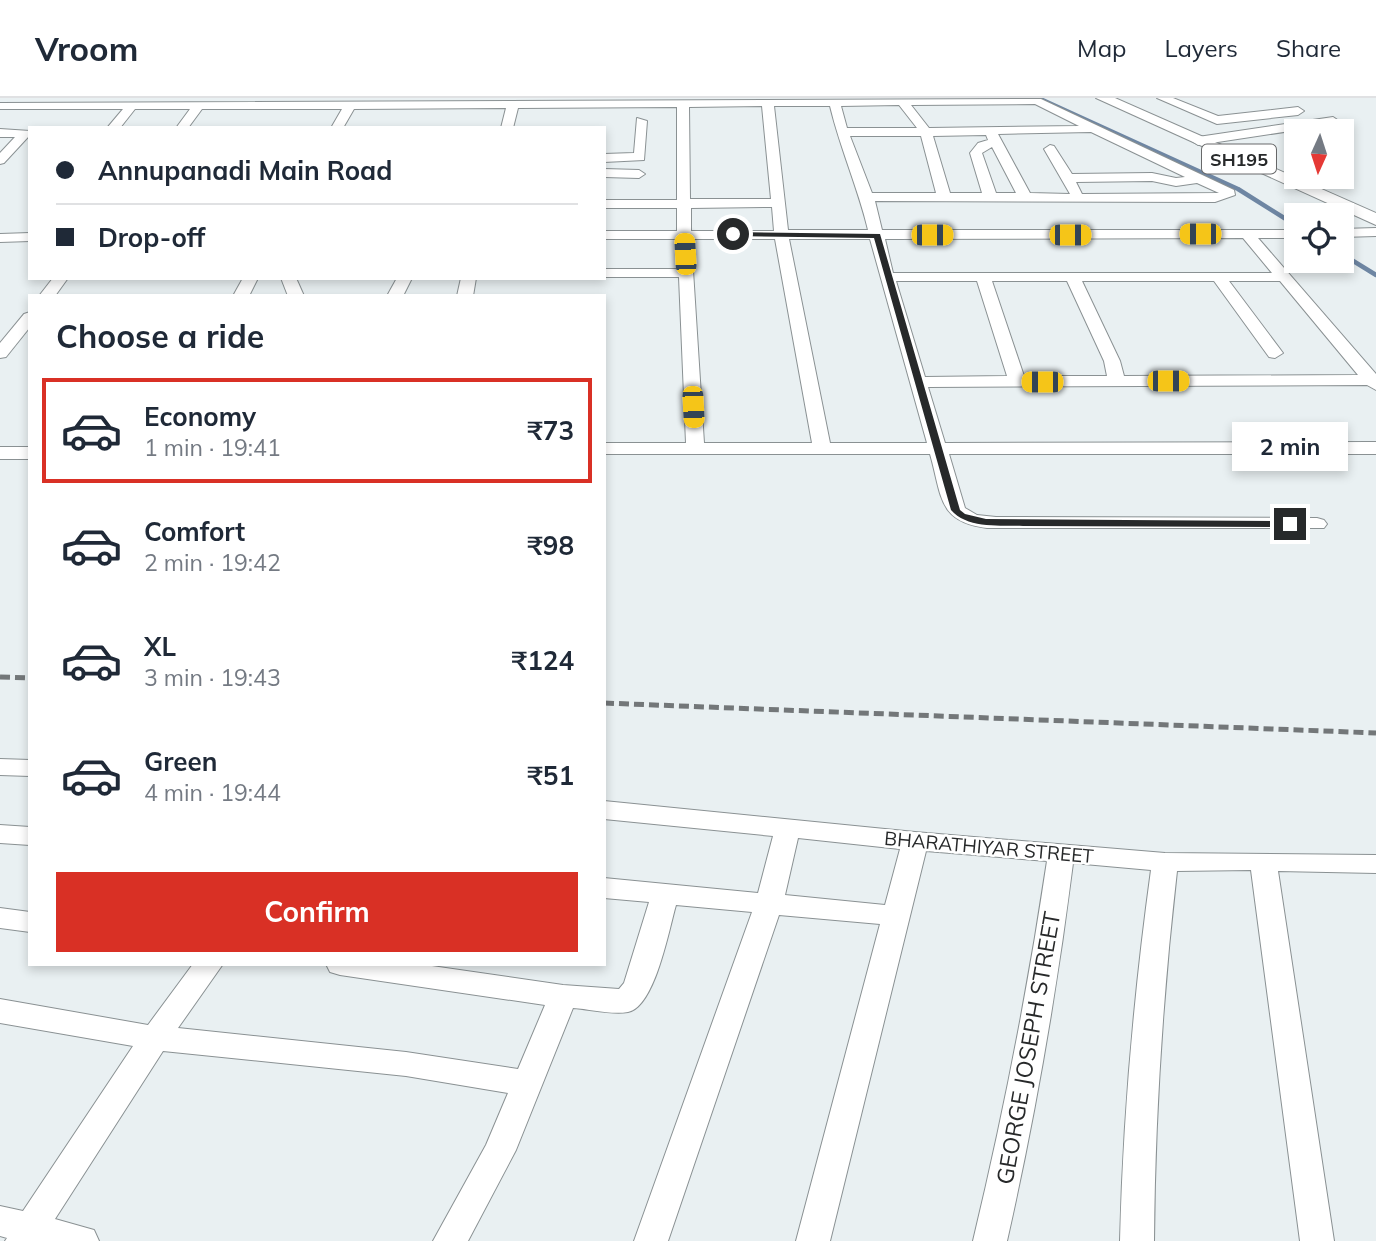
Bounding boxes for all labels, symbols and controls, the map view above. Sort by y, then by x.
text: Vroom [35,28,138,69]
text: Map [1077,33,1126,63]
text: Layers [1164,33,1238,63]
text: Share [1276,33,1341,63]
north arrow [1284,119,1354,189]
map controls [1284,119,1354,273]
road number: SH195 [1202,144,1276,174]
text: Annupanadi Main Road [98,154,392,187]
button: locate [1284,203,1354,273]
route start [717,218,749,250]
text: Drop-off [98,221,205,254]
car [1180,224,1222,245]
car [912,225,954,246]
car [1050,225,1092,246]
car [674,232,697,276]
text: Choose a ride [56,316,264,356]
car [1148,371,1190,392]
car [1022,372,1064,393]
car [682,385,705,429]
icon: car [60,399,123,462]
text: Economy [144,400,256,433]
text: ₹73 [527,414,574,447]
callout: 2 min [1232,422,1348,472]
text: 2 min [1260,432,1320,461]
text: 1 min · 19:41 [144,433,281,462]
route end [1274,508,1306,540]
icon: car [60,514,123,577]
text: Comfort [144,515,245,548]
text: ₹98 [527,529,574,562]
text: 2 min · 19:42 [144,548,281,577]
icon: car [60,629,123,692]
text: XL [144,630,176,663]
text: ₹124 [512,644,574,677]
text: 3 min · 19:43 [144,663,281,692]
icon: car [60,744,123,807]
text: Green [144,745,217,778]
text: ₹51 [527,759,574,792]
text: 4 min · 19:44 [144,778,281,807]
street label: BHARATHIYAR STREET [883,826,1095,868]
button: Confirm [56,872,578,952]
street label: GEORGE JOSEPH STREET [990,909,1066,1187]

